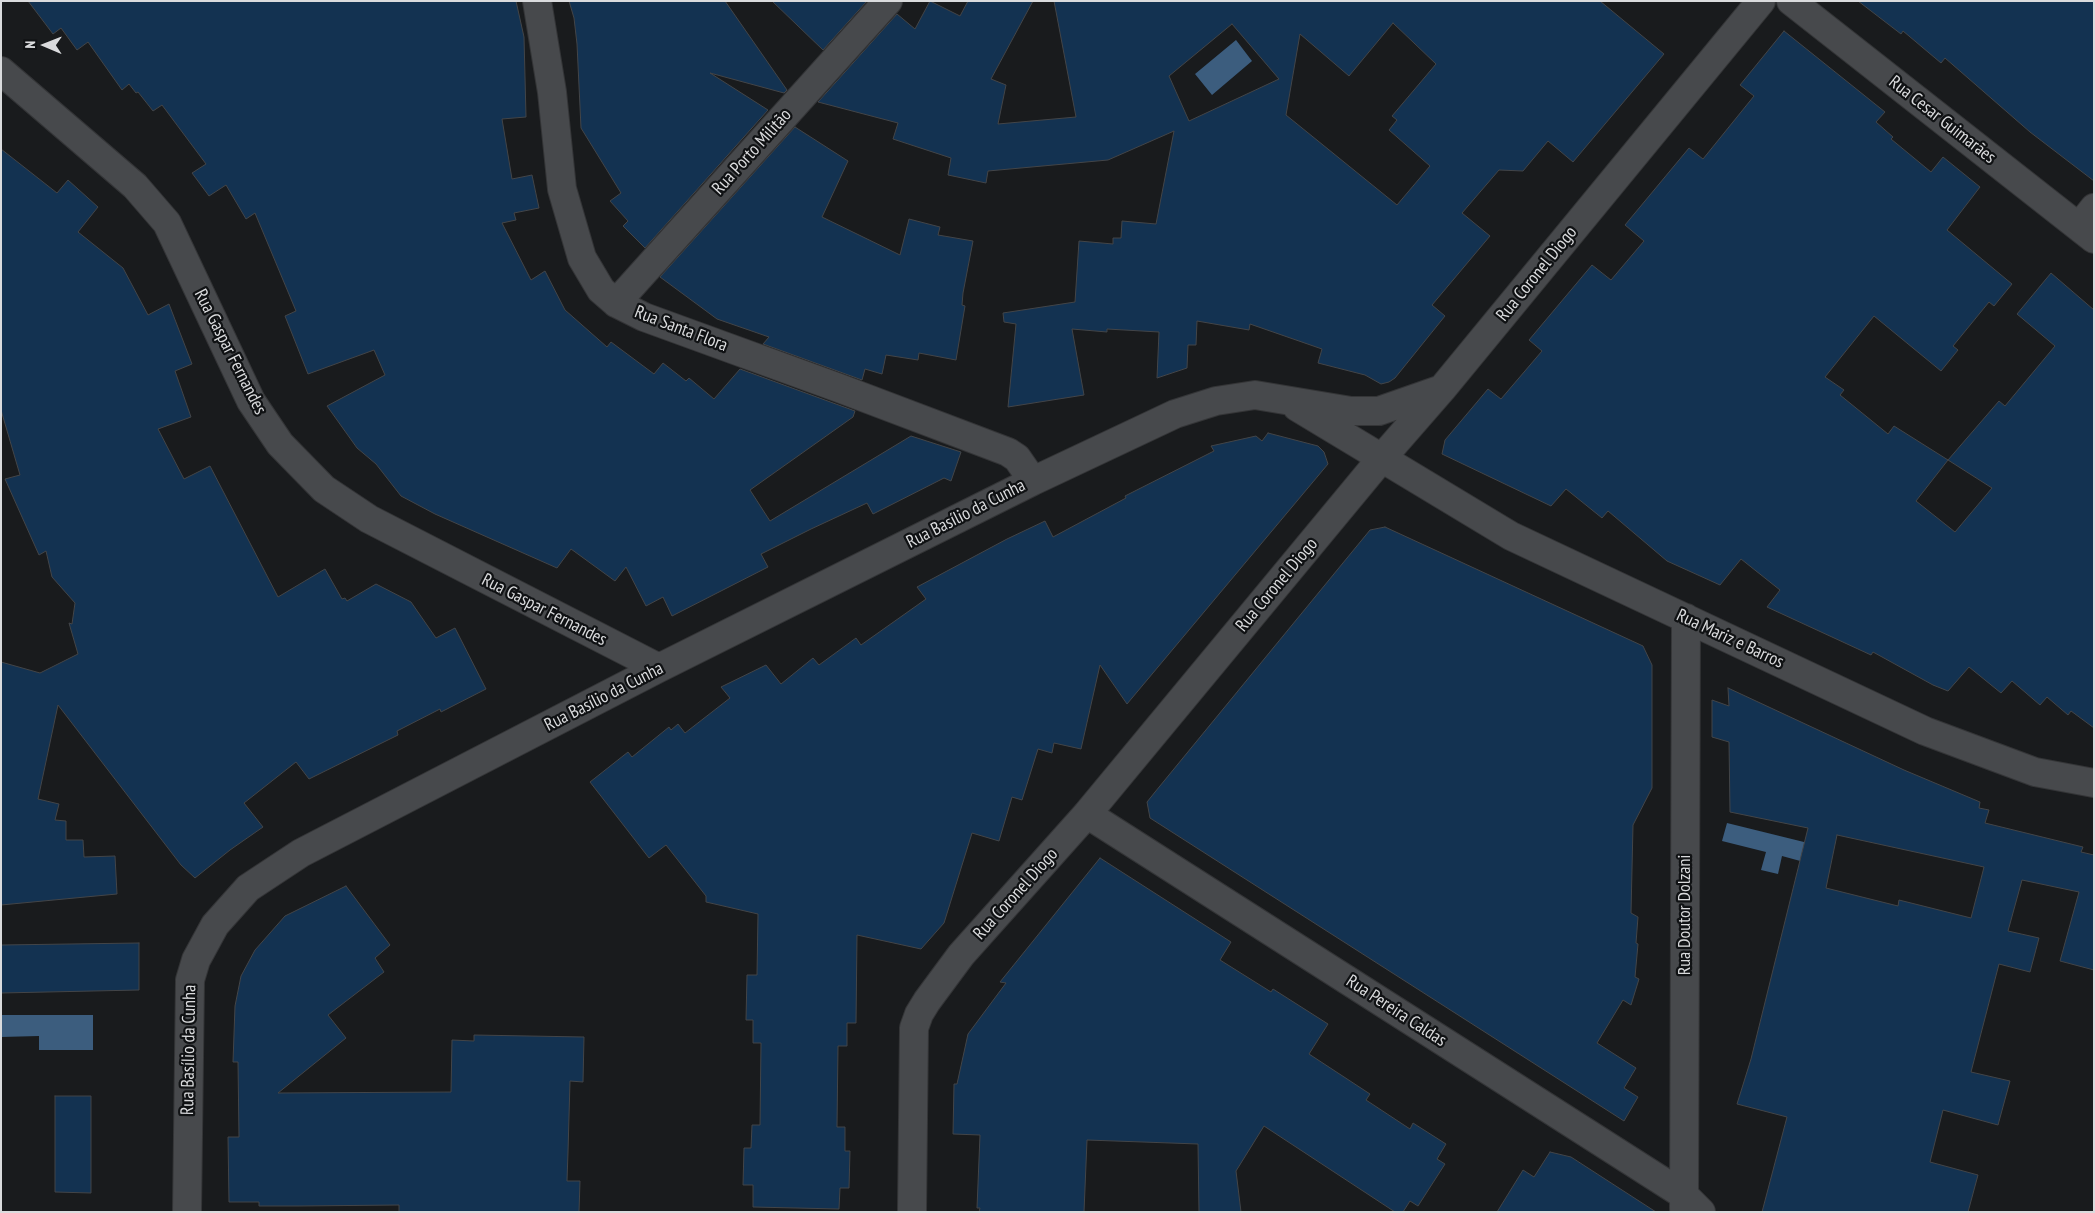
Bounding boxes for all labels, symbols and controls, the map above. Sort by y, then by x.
north arrow [20,20,70,70]
text: N [21,41,39,49]
street label: Rua Cesar Guimarães [1884,72,2000,168]
street label: Rua Porto Militão [708,105,796,199]
street label: Rua Coronel Diogo [1492,222,1582,326]
street label: Rua Gaspar Fernandes [189,286,271,418]
street label: Rua Santa Flora [631,301,731,357]
street label: Rua Basílio da Cunha [903,475,1029,553]
street label: Rua Coronel Diogo [1232,534,1322,636]
street label: Rua Gaspar Fernandes [478,569,610,651]
street label: Rua Mariz e Barros [1673,605,1787,673]
street label: Rua Basílio da Cunha [541,658,667,736]
street label: Rua Coronel Diogo [969,844,1063,944]
street label: Rua Doutor Dolzani [1674,855,1696,975]
street label: Rua Pereira Caldas [1342,971,1450,1051]
street label: Rua Basílio da Cunha [177,985,201,1115]

